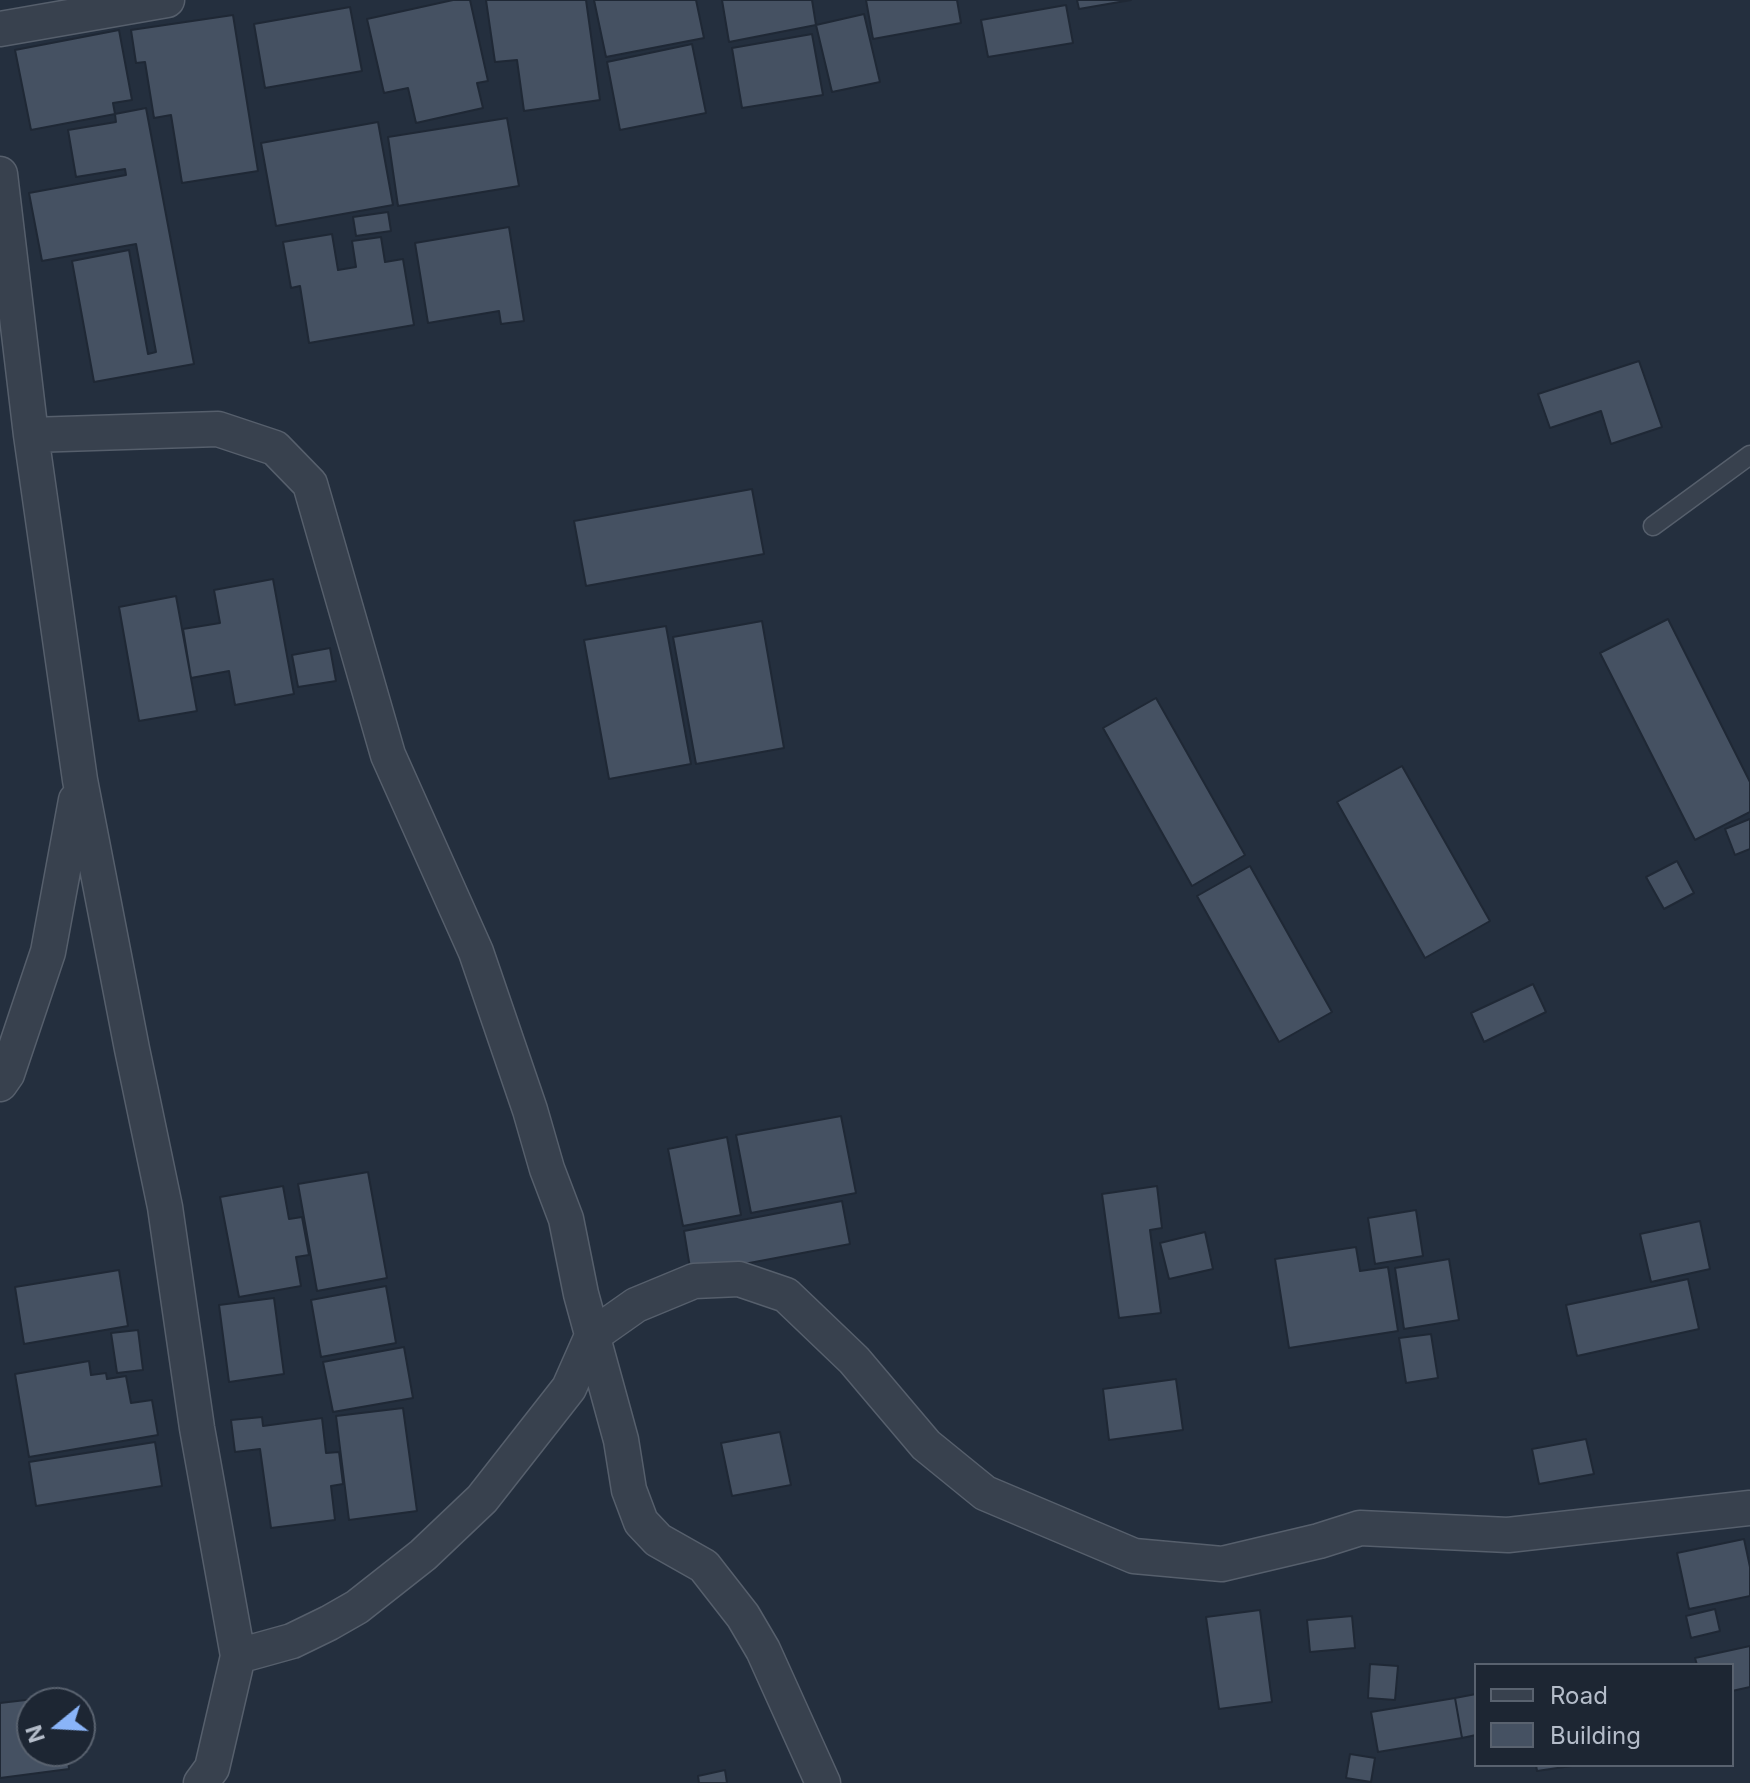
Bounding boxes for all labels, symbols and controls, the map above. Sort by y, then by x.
legend [1474,1663,1734,1767]
text: Road [1550,1681,1608,1710]
north arrow [16,1687,96,1767]
text: Building [1550,1721,1641,1750]
text: N [20,1722,50,1746]

